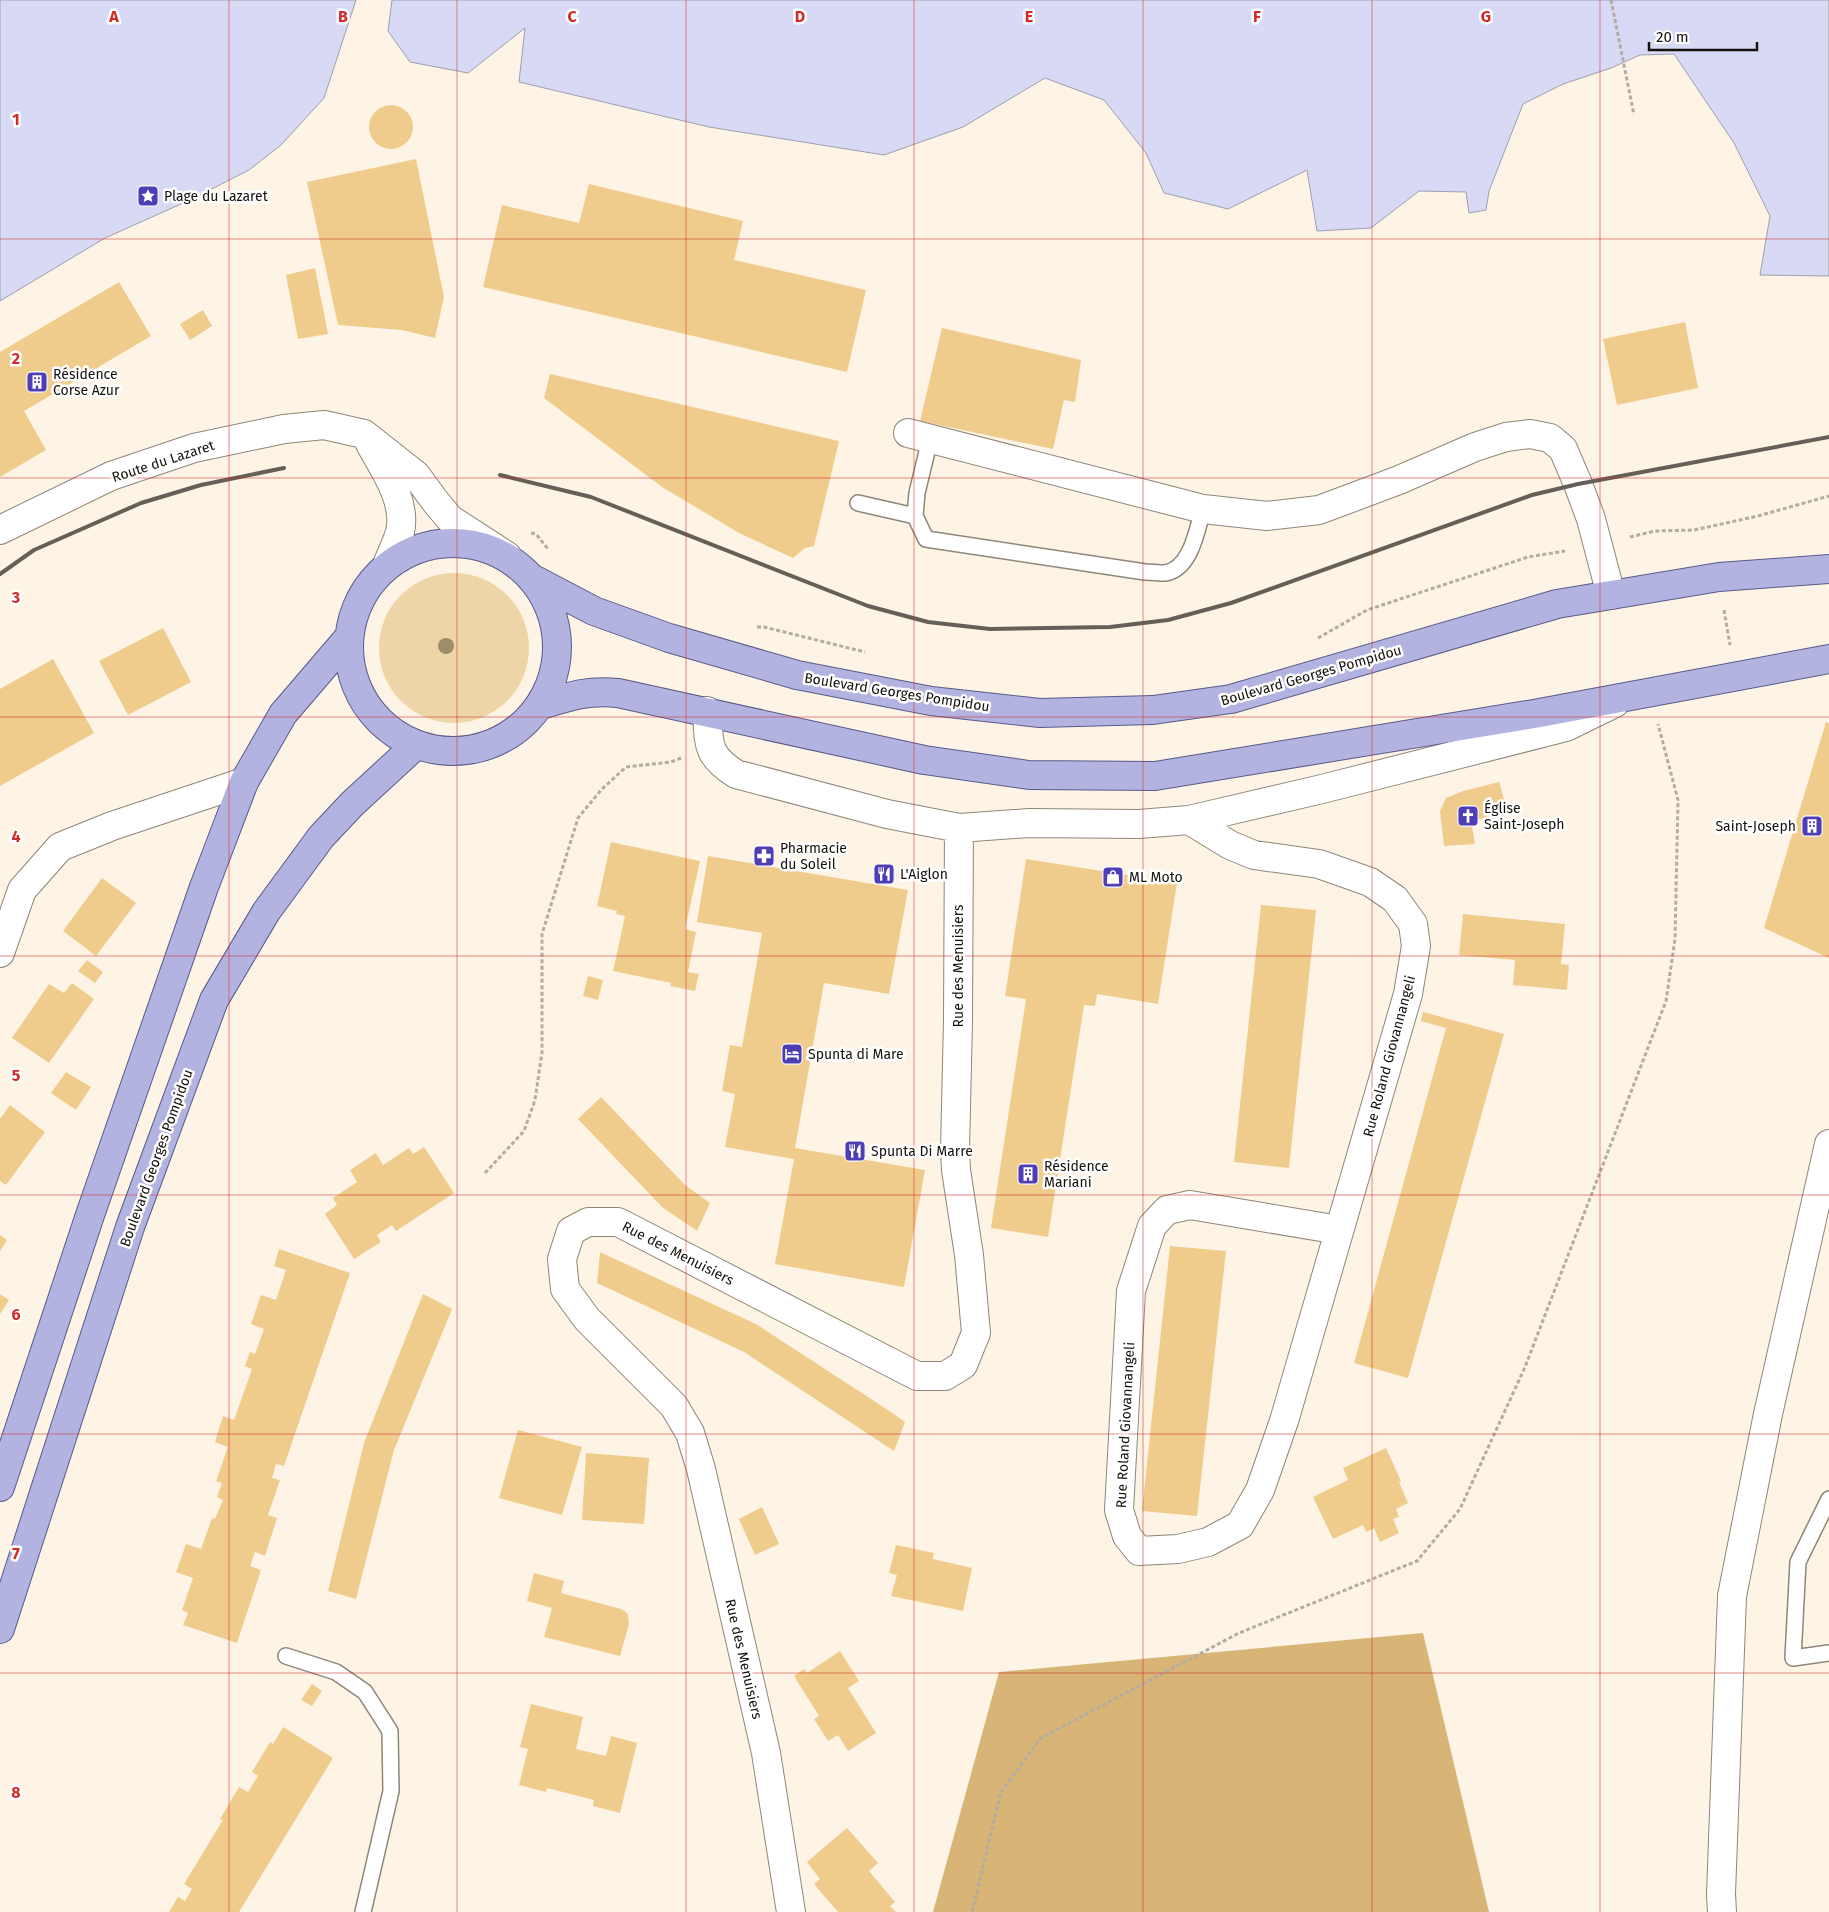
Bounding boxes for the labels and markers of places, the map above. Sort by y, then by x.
place icon: Plage du Lazaret [136,184,160,208]
place label: Plage du Lazaret [164,188,269,205]
place label: Résidence Corse Azur [53,366,120,399]
building icon: Résidence Corse Azur [25,370,49,394]
place label: Église Saint-Joseph [1484,799,1565,833]
church icon: Église Saint-Joseph [1456,804,1480,828]
building icon: Saint-Joseph [1800,814,1824,838]
place label: Saint-Joseph [1715,818,1796,835]
place label: Pharmacie du Soleil [780,840,847,873]
pharmacy icon: Pharmacie du Soleil [752,844,776,868]
restaurant icon: L'Aiglon [872,862,896,886]
shop icon: ML Moto [1101,865,1125,889]
place label: L'Aiglon [900,866,948,883]
place label: ML Moto [1129,869,1183,886]
hotel icon: Spunta di Mare [780,1042,804,1066]
place label: Spunta di Mare [808,1046,904,1063]
restaurant icon: Spunta Di Marre [843,1139,867,1163]
place label: Spunta Di Marre [871,1143,973,1160]
place label: Résidence Mariani [1044,1158,1109,1191]
building icon: Résidence Mariani [1016,1162,1040,1186]

